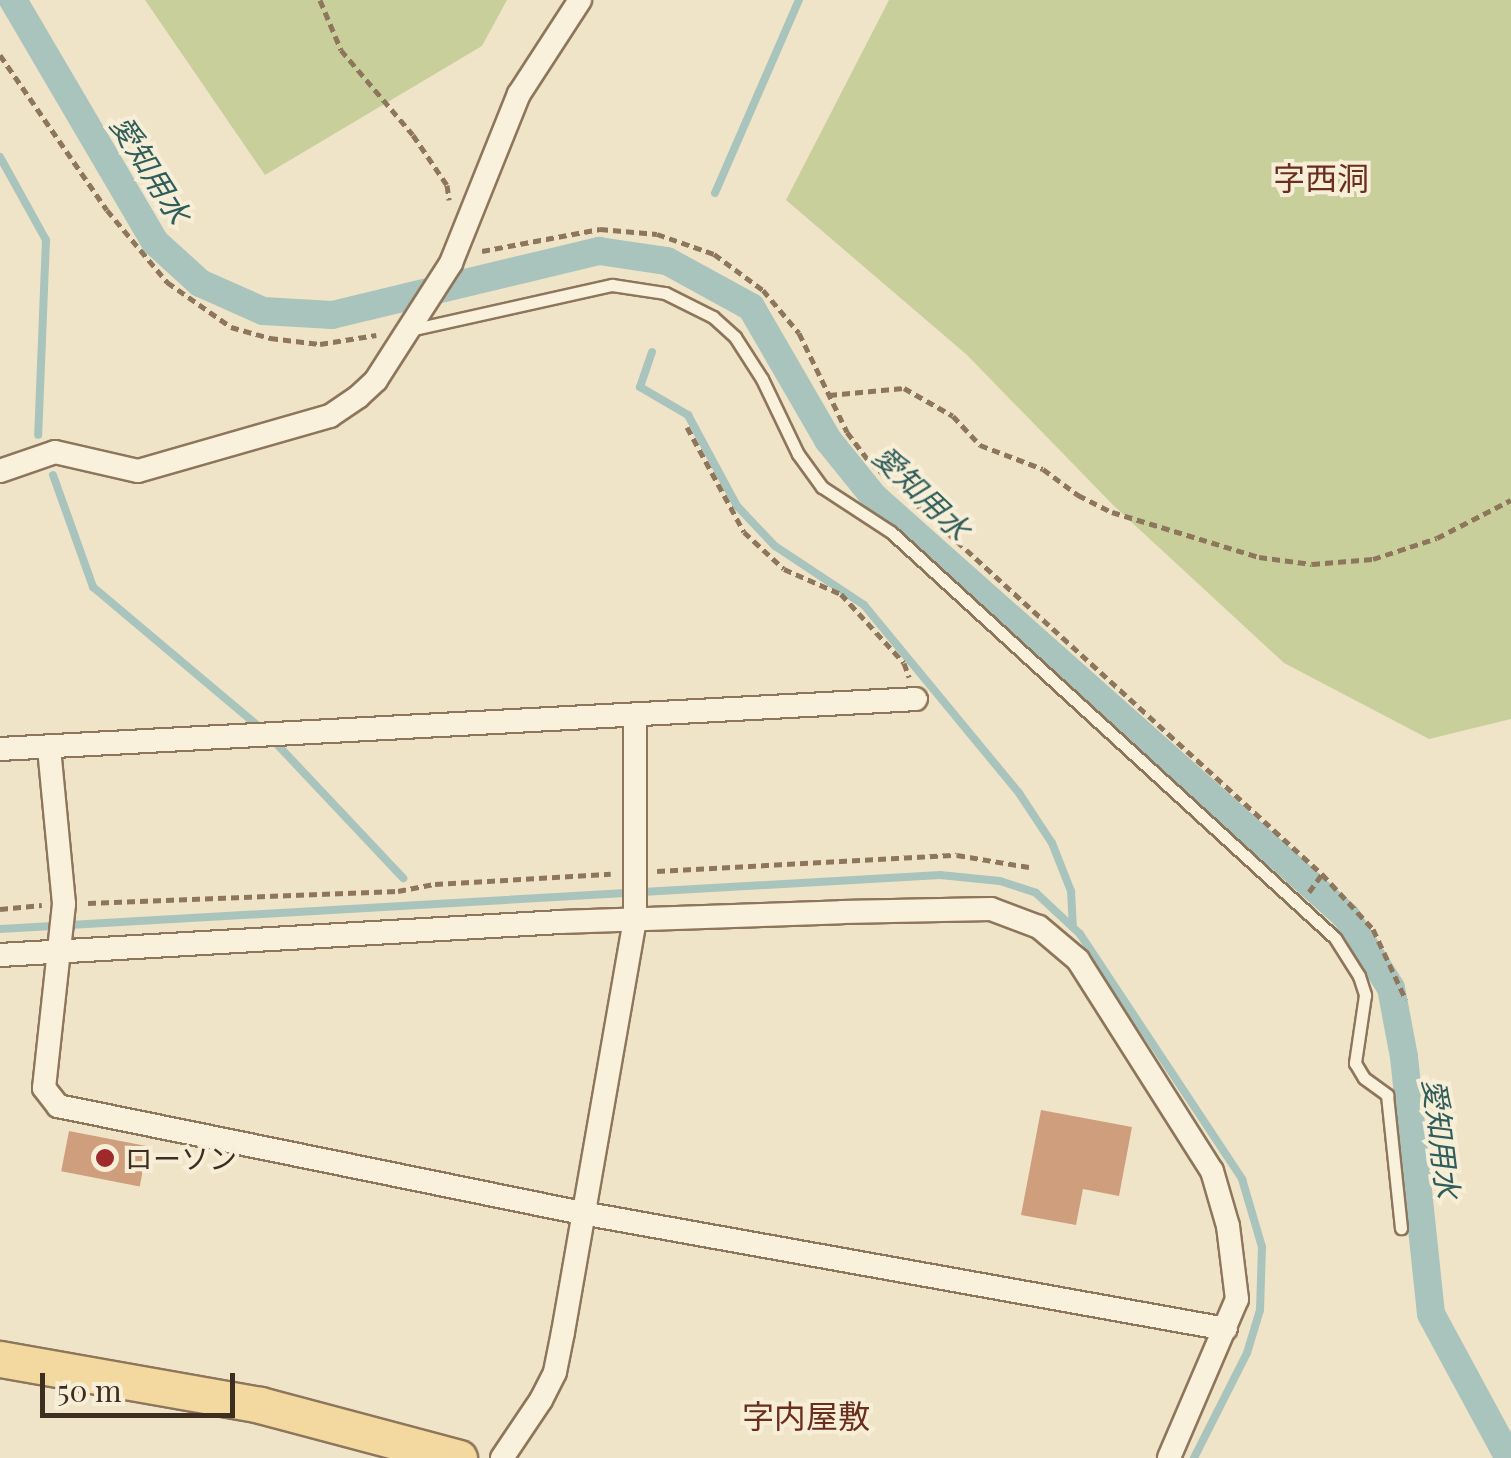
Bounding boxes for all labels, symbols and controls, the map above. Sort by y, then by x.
water label: 愛知用水 [104,109,198,229]
district label: 字西洞 [1273,158,1369,196]
water label: 愛知用水 [866,437,978,547]
water label: 愛知用水 [1417,1076,1467,1200]
place label: ローソン [125,1141,237,1175]
marker: ローソン [94,1147,116,1169]
scale bar [45,1353,240,1415]
text: 50 m [57,1370,122,1410]
district label: 字内屋敷 [742,1396,870,1434]

